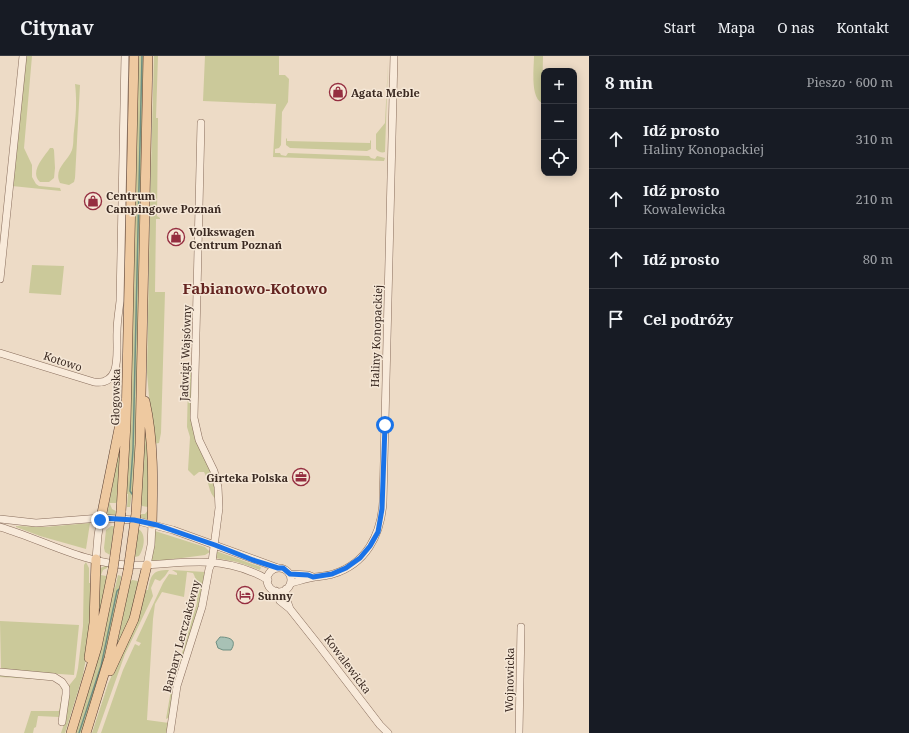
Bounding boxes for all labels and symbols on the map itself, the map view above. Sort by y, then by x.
shop icon: Agata Meble [328,82,348,102]
place label: Agata Meble [351,85,420,100]
place label: Centrum Campingowe Poznań [106,188,222,216]
shop icon: Centrum Campingowe Poznań [83,191,103,211]
place label: Volkswagen Centrum Poznań [189,224,283,252]
shop icon: Volkswagen Centrum Poznań [166,227,186,247]
district label: Fabianowo-Kotowo [183,278,327,298]
street label: Haliny Konopackiej [367,284,385,388]
street label: Jadwigi Wajsówny [176,304,194,402]
street label: Kotowo [42,348,84,374]
street label: Głogowska [107,368,123,426]
route start [376,416,394,434]
office icon: Girteka Polska [291,467,311,487]
place label: Girteka Polska [206,470,288,485]
route end [91,511,109,529]
street label: Barbary Lerczakówny [159,577,203,694]
hotel icon: Sunny [235,585,255,605]
place label: Sunny [258,588,293,603]
street label: Kowalewicka [321,632,375,696]
street label: Wojnowicka [501,647,517,713]

